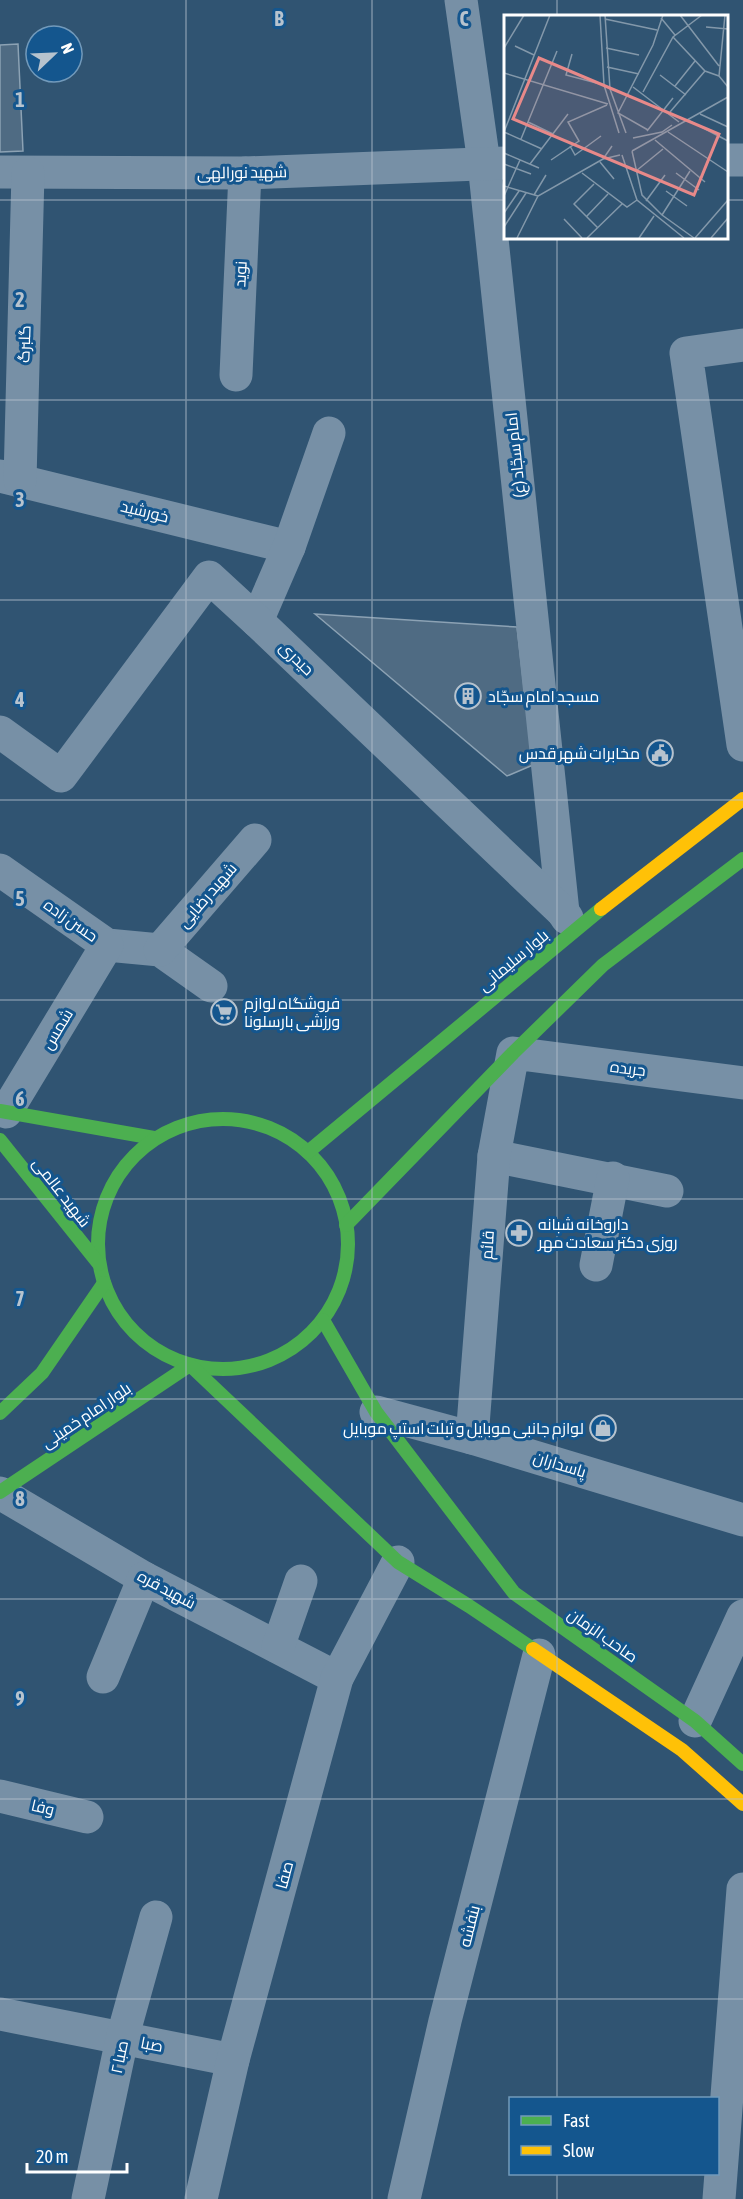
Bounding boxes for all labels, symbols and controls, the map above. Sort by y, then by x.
text: B [274,7,284,30]
text: C [460,7,469,30]
inset map [504,15,728,238]
north arrow [24,24,84,84]
text: N [58,40,78,56]
text: 1 [15,88,25,111]
street label: شهید نورالهی [197,162,287,184]
street label: نوید [230,260,251,288]
text: 2 [15,288,25,311]
street label: گلبرگ [14,325,35,363]
street label: امام سجّاد (ع) [502,411,531,498]
text: 3 [15,488,25,511]
street label: خورشید [119,496,171,527]
street label: حیدری [275,637,318,680]
building icon: مسجد امام سجّاد [453,681,483,711]
place label: مسجد امام سجّاد [488,687,599,708]
text: 4 [14,688,25,711]
public building icon: مخابرات شهر قدس [645,738,675,768]
place label: مخابرات شهر قدس [519,744,640,764]
street label: شهید رضایی [174,859,241,932]
text: 5 [15,887,25,910]
street label: حسن زاده [40,895,101,947]
street label: بلوار سلیمانی [474,925,553,996]
place label: فروشگاه لوازم ورزشی بارسلونا [244,994,340,1032]
supermarket icon: فروشگاه لوازم ورزشی بارسلونا [209,997,239,1027]
street label: شمس [38,1006,78,1054]
street label: جریده [609,1057,647,1080]
text: 6 [15,1087,25,1110]
street label: شهید عالمی [28,1154,95,1231]
place label: داروخانه شبانه روزی دکتر سعادت مهر [537,1215,677,1253]
pharmacy icon: داروخانه شبانه روزی دکتر سعادت مهر [504,1218,534,1248]
street label: قائم [477,1230,500,1260]
text: 7 [15,1287,25,1310]
street label: بلوار امام خمینی [38,1378,136,1454]
shop icon: لوازم جانبی موبایل و تبلت استپ موبایل [588,1413,618,1443]
place label: لوازم جانبی موبایل و تبلت استپ موبایل [343,1419,584,1440]
street label: پاسداران [531,1447,589,1484]
text: 8 [15,1487,25,1510]
street label: شهید قره [134,1566,199,1614]
street label: صاحب الزمان [563,1604,641,1667]
text: 9 [15,1687,25,1710]
street label: وفا [29,1796,56,1819]
street label: صفا [272,1859,296,1891]
street label: بنفشه [455,1903,484,1949]
street label: صبا [139,2033,165,2056]
street label: صبا ۲ [107,2039,132,2075]
legend [509,2097,719,2175]
text: Fast [563,2110,590,2131]
scale bar [27,2136,128,2174]
text: Slow [563,2140,594,2161]
text: 20 m [36,2146,68,2167]

